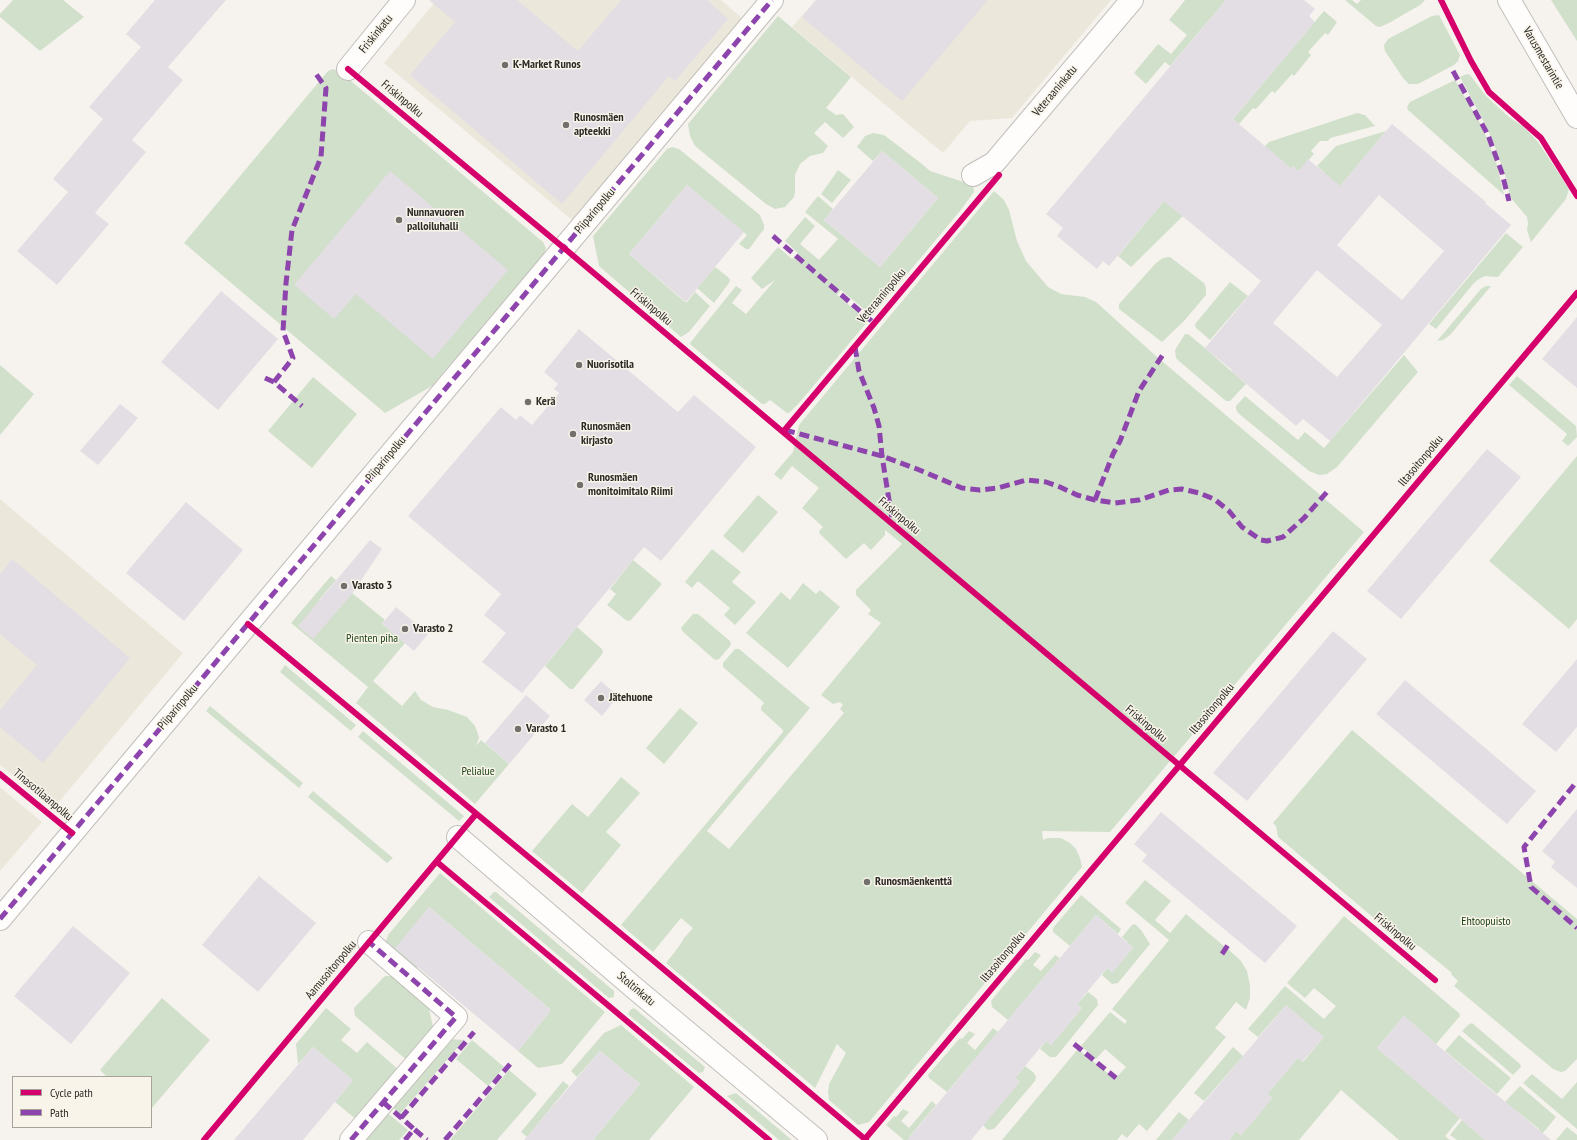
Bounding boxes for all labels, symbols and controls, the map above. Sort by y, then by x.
street label: Friskinkatu [356,12,396,56]
street label: Varusmestarintie [1519,24,1567,92]
place label: K-Market Runos [513,58,581,72]
marker: K-Market Runos [500,60,510,70]
street label: Veteraaninkatu [1030,63,1080,119]
street label: Friskinpolku [378,77,426,121]
place label: Runosmäen apteekki [574,111,624,139]
marker: Runosmäen apteekki [561,120,571,130]
street label: Piiparinpolku [572,185,618,237]
place label: Nunnavuoren palloiluhalli [407,206,464,234]
marker: Nunnavuoren palloiluhalli [394,215,404,225]
street label: Veteraaninpolku [855,266,909,326]
street label: Friskinpolku [627,285,675,329]
place label: Nuorisotila [587,358,634,372]
marker: Nuorisotila [574,360,584,370]
place label: Kerä [536,395,555,409]
marker: Kerä [523,397,533,407]
place label: Runosmäen kirjasto [581,420,631,448]
marker: Runosmäen kirjasto [568,429,578,439]
street label: Piiparinpolku [363,433,409,485]
street label: Iltasoitonpolku [1395,433,1447,489]
place label: Runosmäen monitoimitalo Riimi [588,471,673,499]
marker: Runosmäen monitoimitalo Riimi [575,480,585,490]
street label: Friskinpolku [875,494,923,538]
place label: Varasto 3 [352,579,392,593]
marker: Varasto 3 [339,581,349,591]
place label: Varasto 2 [413,622,453,636]
marker: Varasto 2 [400,624,410,634]
park label: Pienten piha [346,632,398,646]
street label: Piiparinpolku [155,681,201,733]
street label: Iltasoitonpolku [1186,681,1238,737]
place label: Jätehuone [609,691,653,705]
marker: Jätehuone [596,693,606,703]
street label: Friskinpolku [1122,702,1170,746]
place label: Varasto 1 [526,722,566,736]
marker: Varasto 1 [513,724,523,734]
park label: Pelialue [461,765,495,779]
street label: Tinasotilaanpolku [10,766,76,824]
place label: Runosmäenkenttä [875,875,952,889]
marker: Runosmäenkenttä [862,877,872,887]
street label: Friskinpolku [1371,910,1419,954]
park label: Ehtoopuisto [1461,915,1511,929]
street label: Iltasoitonpolku [977,929,1029,985]
street label: Aamusoitonpolku [302,938,360,1002]
street label: Stoltinkatu [614,969,658,1009]
legend [12,1076,152,1128]
text: Cycle path [50,1085,93,1100]
text: Path [50,1105,68,1120]

